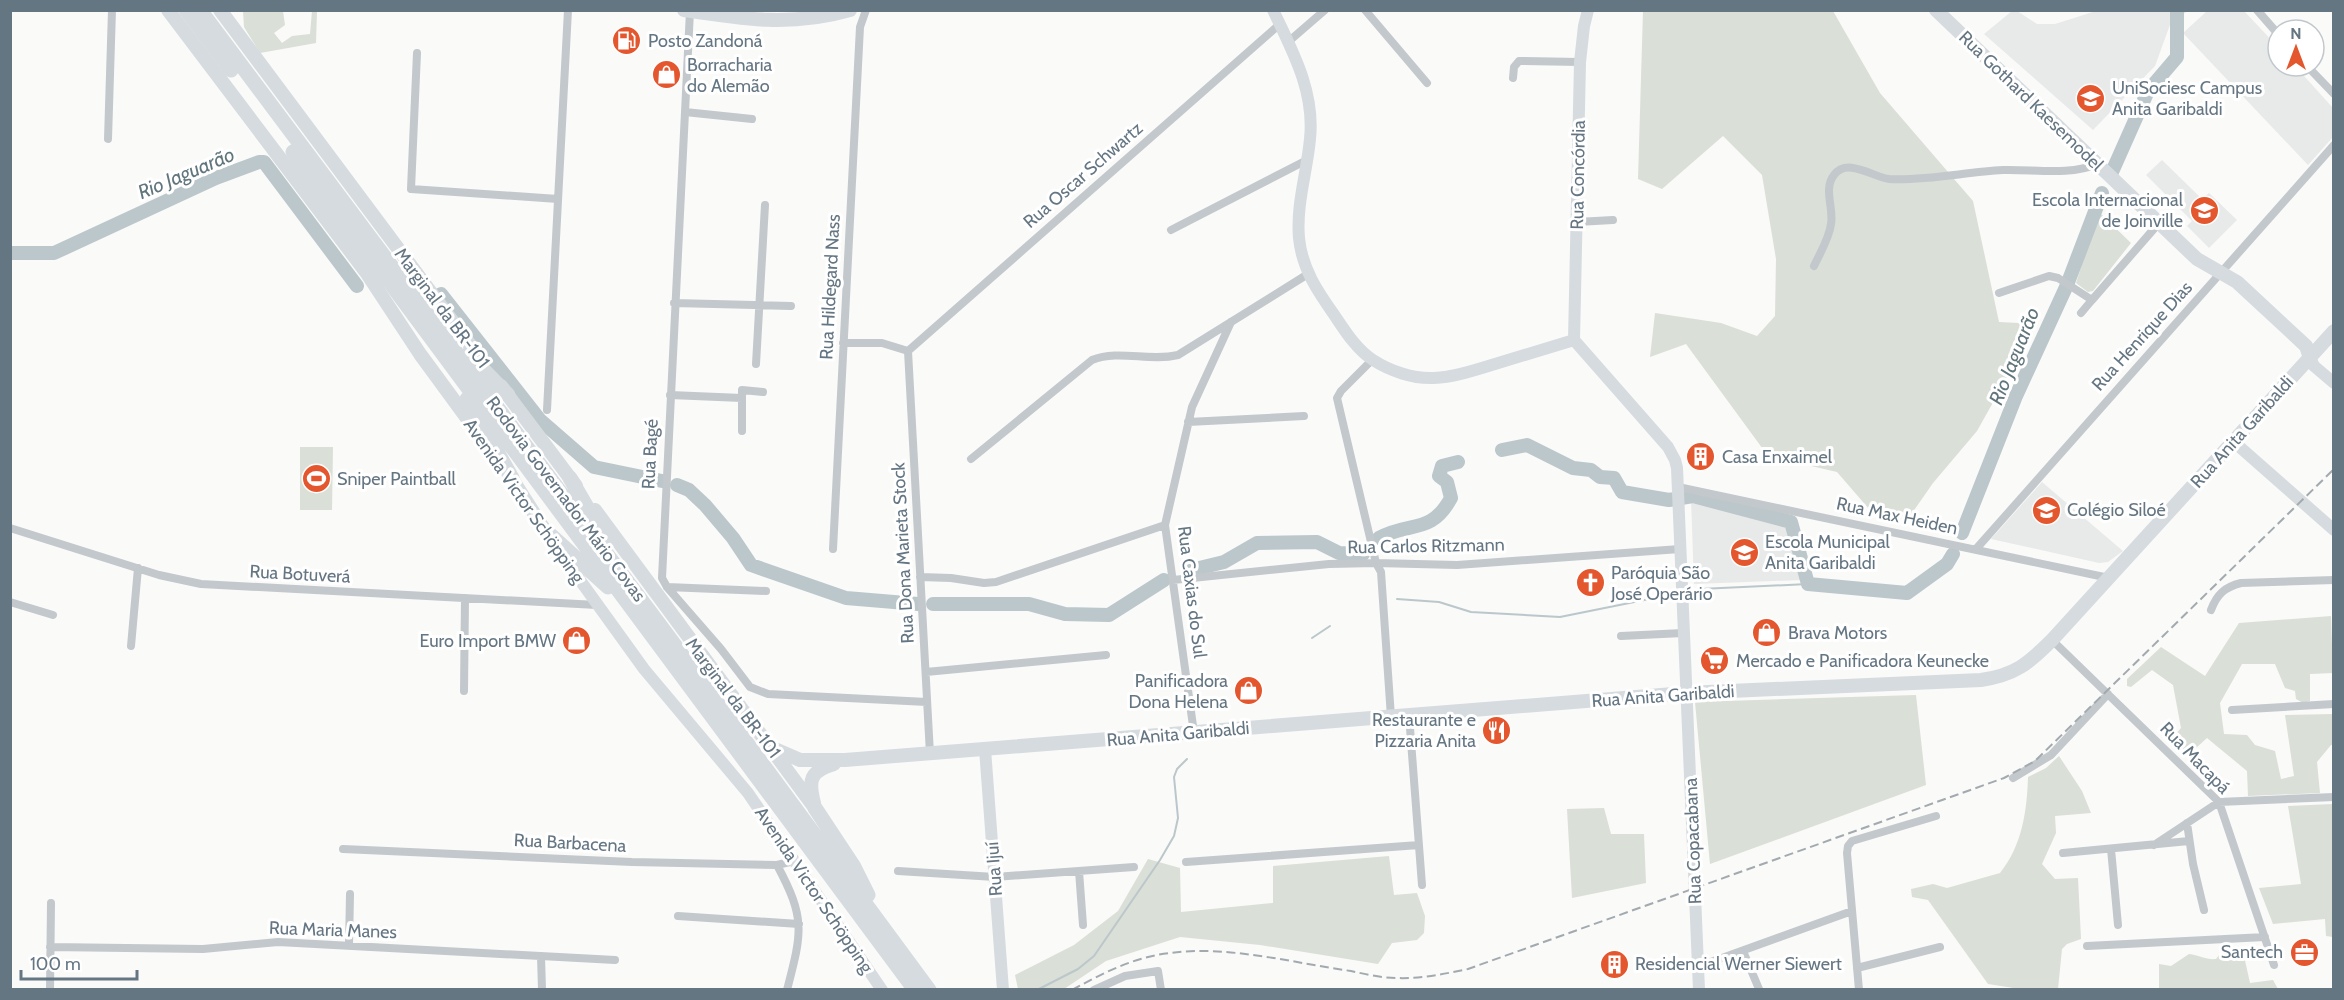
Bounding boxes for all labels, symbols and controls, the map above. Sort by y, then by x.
north arrow [2266,18,2326,78]
text: N [2290,24,2302,43]
fuel station icon: Posto Zandoná [611,25,643,57]
street label: Rua Gothard Kaesemodel [1954,26,2108,176]
place label: Posto Zandoná [648,30,763,52]
place label: Borracharia do Alemão [687,54,773,97]
shop icon: Borracharia do Alemão [650,59,682,91]
place label: UniSociesc Campus Anita Garibaldi [2112,77,2262,120]
school or university icon: UniSociesc Campus Anita Garibaldi [2075,82,2107,114]
street label: Rua Oscar Schwartz [1019,117,1147,233]
street label: Rua Concórdia [1566,120,1590,230]
water label: Rio Jaguarão [134,142,238,204]
place label: Escola Internacional de Joinville [2032,189,2184,232]
school or university icon: Escola Internacional de Joinville [2188,194,2220,226]
street label: Rua Hildegard Nass [815,214,845,360]
street label: Marginal da BR-101 [390,244,494,372]
street label: Rua Henrique Dias [2087,277,2197,395]
water label: Rio Jaguarão [1984,304,2044,408]
street label: Rua Anita Garibaldi [2186,371,2298,493]
street label: Rodovia Governador Mário Covas [482,392,650,606]
street label: Avenida Victor Schöpping [459,415,590,588]
street label: Rua Bagé [637,418,663,490]
building icon: Casa Enxaimel [1685,441,1717,473]
place label: Casa Enxaimel [1722,446,1833,468]
street label: Rua Dona Marieta Stock [887,461,919,644]
sports icon: Sniper Paintball [300,463,332,495]
place label: Sniper Paintball [337,468,457,490]
street label: Rua Max Heiden [1834,492,1960,540]
school or university icon: Colégio Siloé [2030,494,2062,526]
place label: Colégio Siloé [2067,499,2166,521]
street label: Rua Caxias do Sul [1173,525,1211,660]
place label: Escola Municipal Anita Garibaldi [1765,531,1891,574]
street label: Rua Carlos Ritzmann [1347,534,1505,558]
school or university icon: Escola Municipal Anita Garibaldi [1728,536,1760,568]
street label: Rua Botuverá [249,560,351,588]
place label: Paróquia São José Operário [1610,562,1713,605]
church icon: Paróquia São José Operário [1574,567,1606,599]
shop icon: Brava Motors [1751,617,1783,649]
place label: Brava Motors [1788,622,1887,644]
shop icon: Euro Import BMW [561,625,593,657]
place label: Euro Import BMW [420,630,556,652]
street label: Marginal da BR-101 [681,634,785,762]
supermarket icon: Mercado e Panificadora Keunecke [1699,645,1731,677]
place label: Mercado e Panificadora Keunecke [1736,650,1989,672]
place label: Panificadora Dona Helena [1129,670,1228,713]
shop icon: Panificadora Dona Helena [1233,675,1265,707]
street label: Rua Anita Garibaldi [1591,680,1735,712]
place label: Restaurante e Pizzaria Anita [1372,709,1476,752]
restaurant icon: Restaurante e Pizzaria Anita [1481,714,1513,746]
street label: Rua Anita Garibaldi [1106,717,1250,751]
street label: Rua Macapá [2155,717,2235,799]
street label: Rua Copacabana [1680,777,1706,905]
street label: Avenida Victor Schöpping [750,803,878,978]
street label: Rua Barbacena [513,829,627,857]
street label: Rua Ijuí [981,841,1007,897]
street label: Rua Maria Manes [269,917,397,943]
office icon: Santech [2288,936,2320,968]
place label: Santech [2221,941,2283,963]
scale bar [21,943,136,981]
building icon: Residencial Werner Siewert [1598,948,1630,980]
text: 100 m [30,953,81,975]
place label: Residencial Werner Siewert [1635,953,1842,975]

